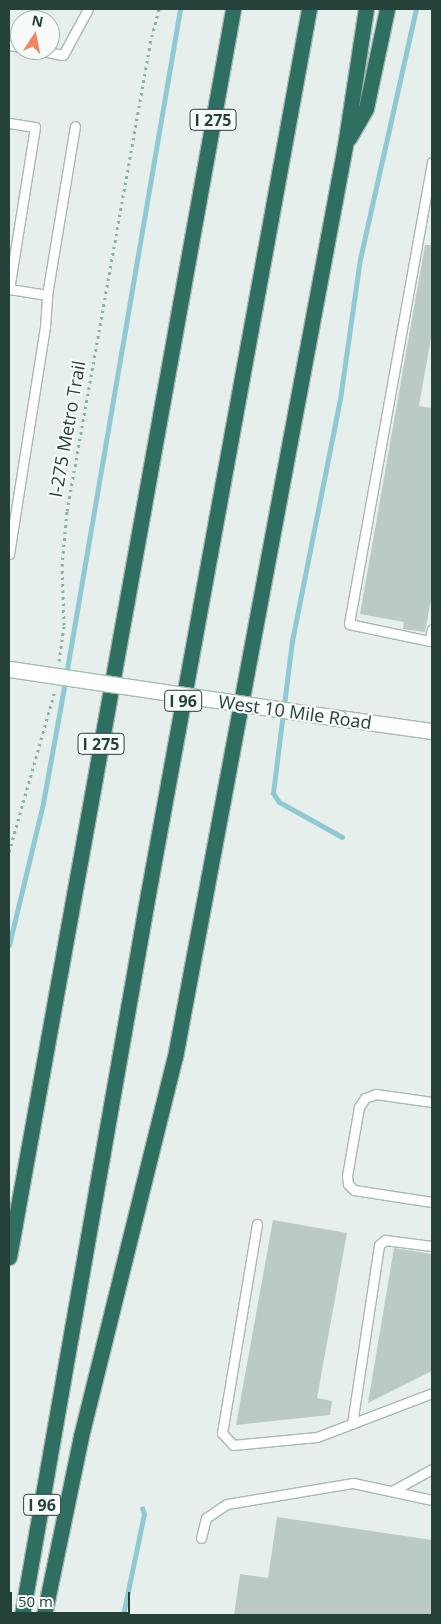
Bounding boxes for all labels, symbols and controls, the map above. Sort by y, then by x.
north arrow [10,10,60,60]
text: N [30,10,45,31]
road number: I 275 [189,106,237,134]
street label: I-275 Metro Trail [44,359,90,499]
road number: I 96 [163,688,203,714]
street label: West 10 Mile Road [217,691,373,733]
road number: I 275 [77,731,125,758]
road number: I 96 [22,1492,62,1518]
scale bar [12,1582,132,1614]
text: 50 m [18,1591,53,1611]

